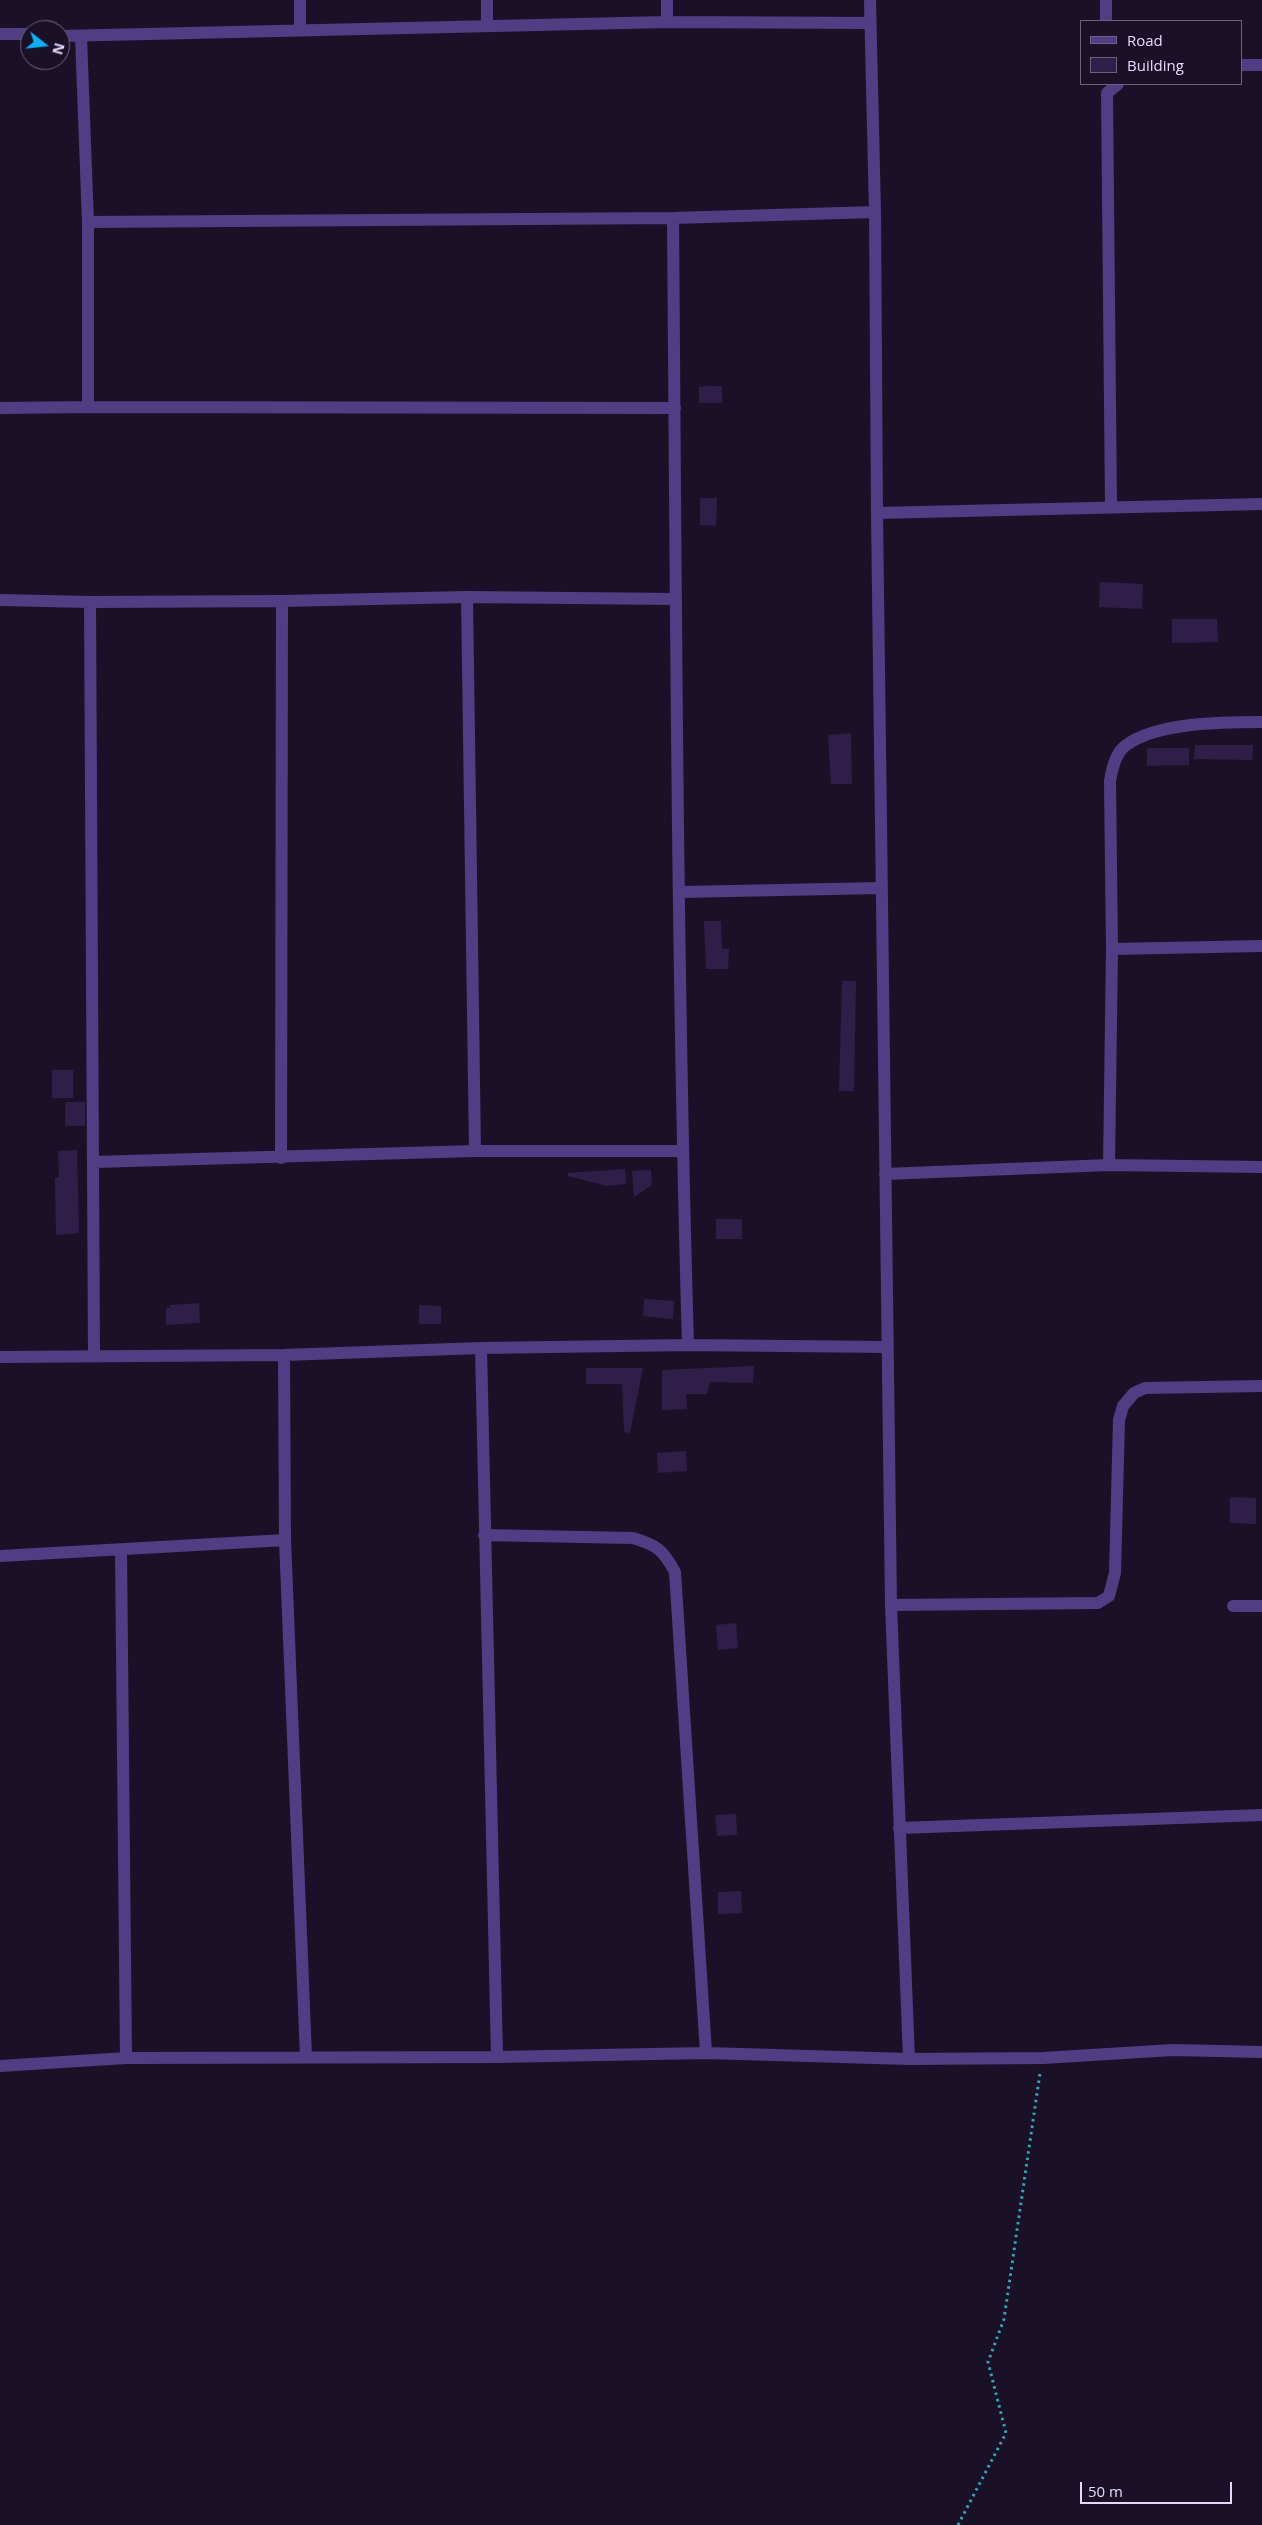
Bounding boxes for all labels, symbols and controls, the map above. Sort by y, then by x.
north arrow [20,20,70,70]
legend [1080,20,1242,85]
text: Road [1127,30,1163,50]
text: N [48,41,70,57]
text: Building [1127,55,1184,75]
scale bar [1082,2472,1234,2504]
text: 50 m [1088,2481,1123,2501]

